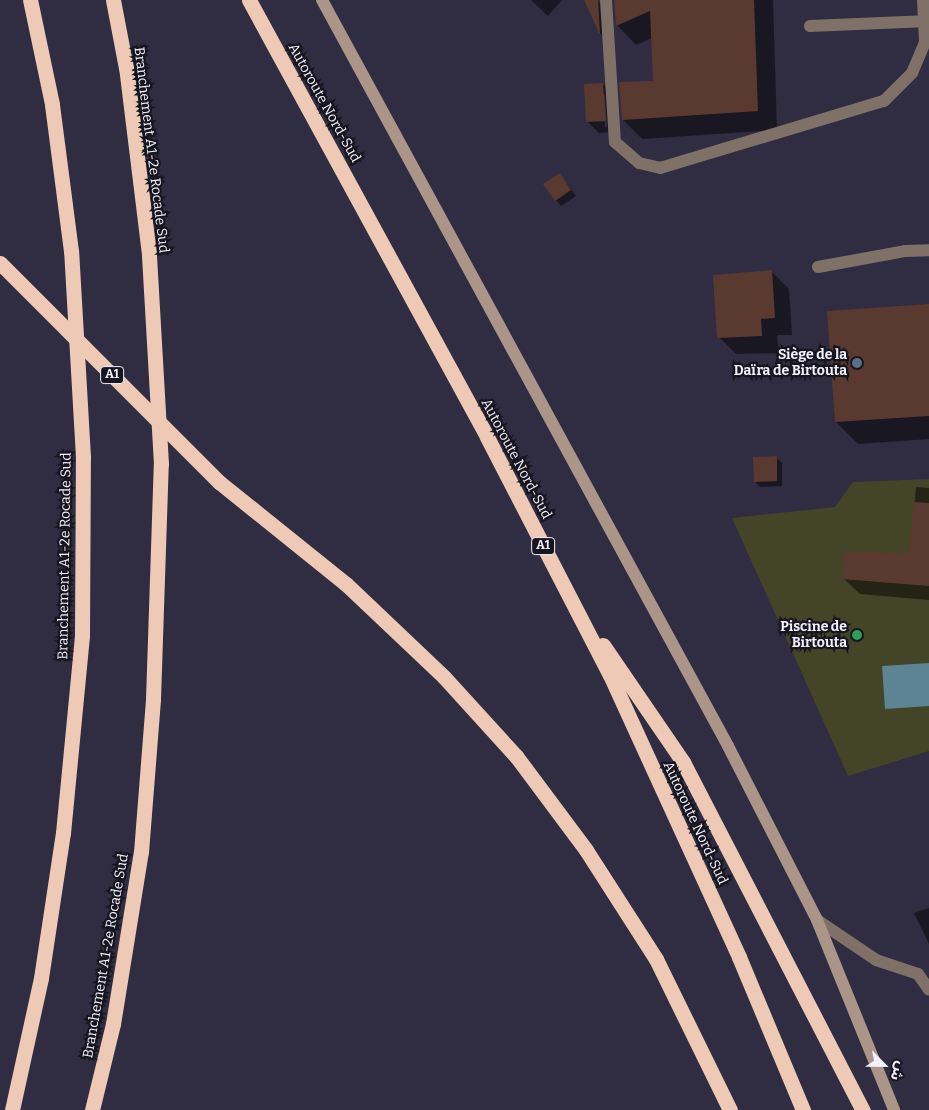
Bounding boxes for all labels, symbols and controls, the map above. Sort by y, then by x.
street label: Autoroute Nord-Sud [284,40,364,166]
street label: Branchement A1-2e Rocade Sud [130,46,172,254]
place label: Siège de la Daïra de Birtouta [734,347,847,380]
marker: Siège de la Daïra de Birtouta [851,357,863,369]
road number: A1 [100,366,124,384]
street label: Autoroute Nord-Sud [477,396,555,522]
street label: Branchement A1-2e Rocade Sud [55,452,75,660]
road number: A1 [530,536,556,556]
place label: Piscine de Birtouta [780,619,847,652]
marker: Piscine de Birtouta [851,629,863,641]
street label: Autoroute Nord-Sud [659,759,731,887]
street label: Branchement A1-2e Rocade Sud [80,852,132,1060]
north arrow [859,1040,909,1090]
text: ش [887,1059,910,1083]

